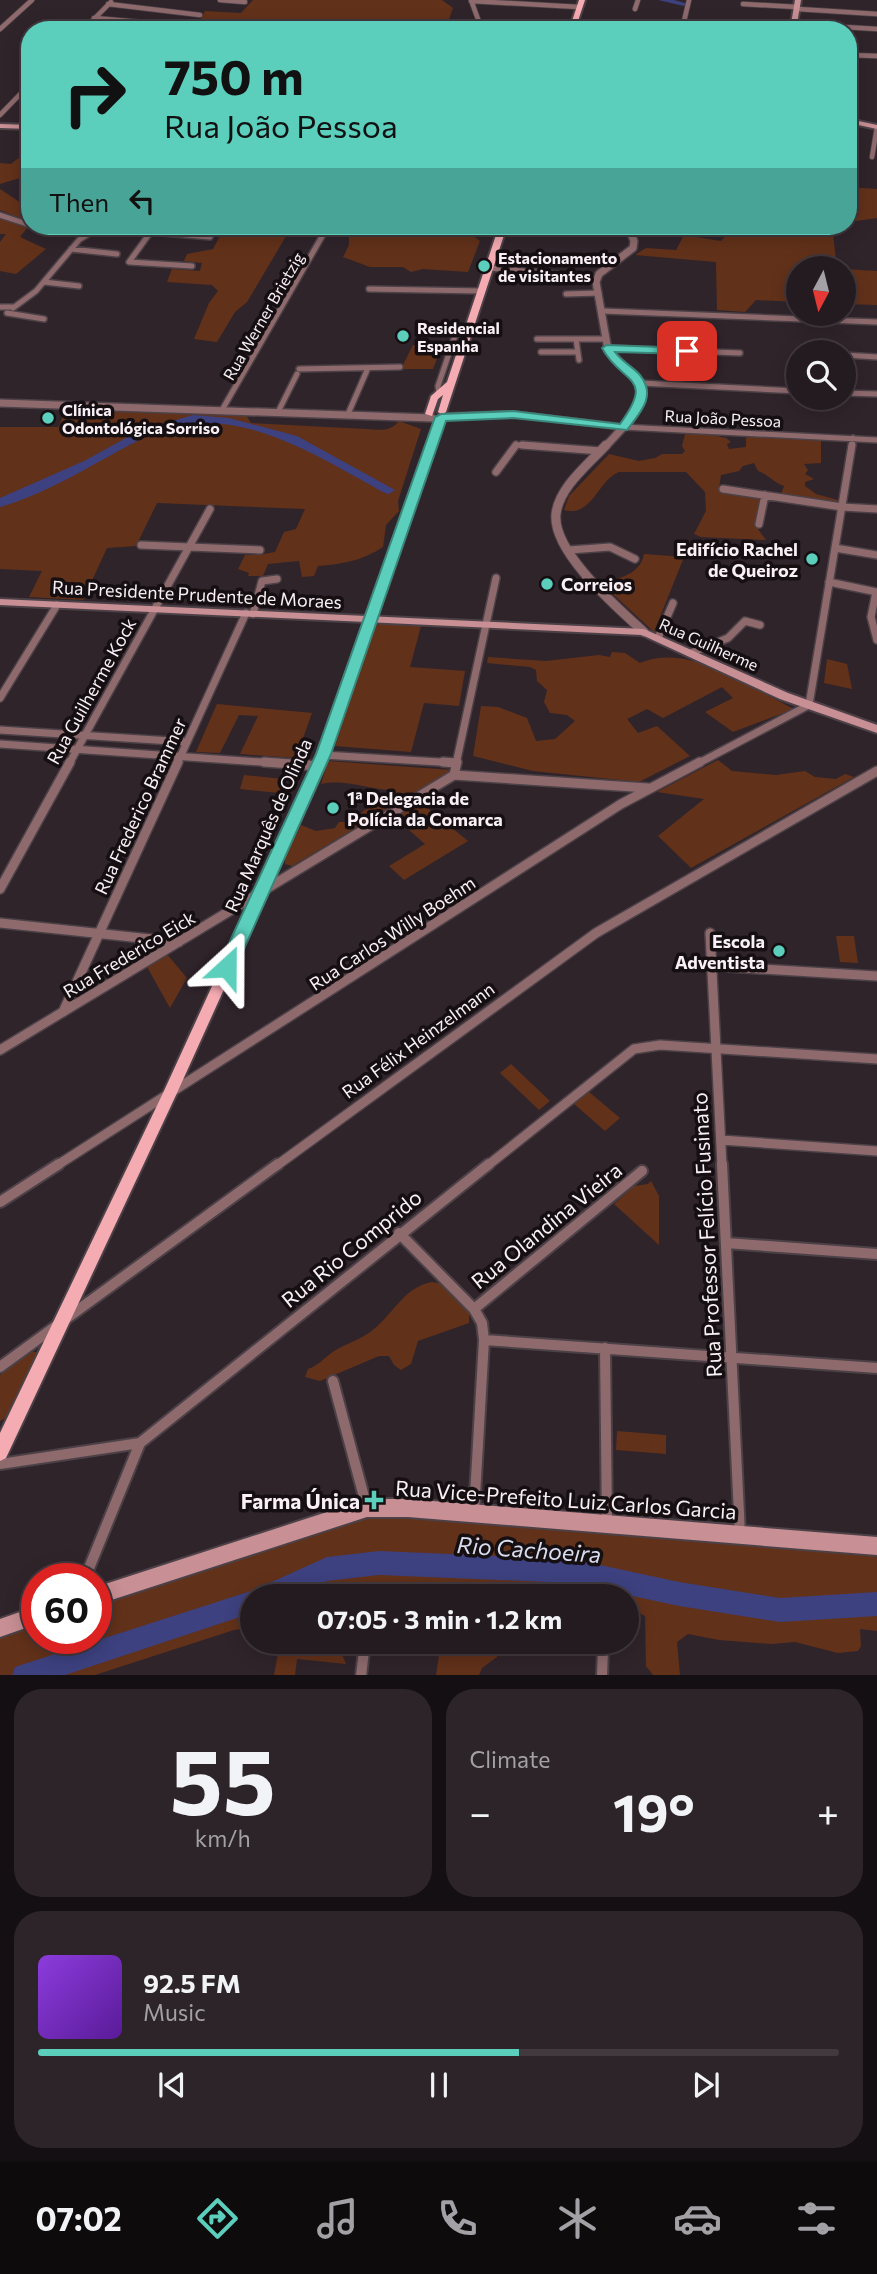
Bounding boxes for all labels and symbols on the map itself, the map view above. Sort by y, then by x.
street label: Rua Werner Brietzig [219,248,308,383]
place label: Estacionamento de visitantes [498,248,618,285]
north arrow [786,256,856,326]
marker: Estacionamento de visitantes [476,258,492,274]
place label: Residencial Espanha [417,318,500,355]
pin [657,321,717,381]
marker: Residencial Espanha [395,328,411,344]
place label: Clínica Odontológica Sorriso [62,400,220,437]
street label: Rua João Pessoa [664,405,782,431]
marker: Clínica Odontológica Sorriso [40,410,56,426]
place label: Edifício Rachel de Queiroz [676,538,798,581]
marker: Edifício Rachel de Queiroz [804,551,820,567]
place label: Correios [561,573,632,595]
street label: Rua Presidente Prudente de Moraes [52,575,342,613]
marker: Correios [539,576,555,592]
street label: Rua Guilherme Kock [42,614,140,768]
street label: Rua Guilherme [657,614,761,674]
street label: Rua Frederico Brammer [89,714,191,898]
street label: Rua Marquês de Olinda [220,735,316,915]
place label: 1ª Delegacia de Polícia da Comarca [347,787,503,830]
marker: 1ª Delegacia de Polícia da Comarca [325,800,341,816]
street label: Rua Carlos Willy Boehm [305,871,479,995]
street label: Rua Frederico Eick [59,906,199,1002]
position arrow [190,930,264,1004]
place label: Escola Adventista [675,930,765,973]
marker: Escola Adventista [771,943,787,959]
street label: Rua Félix Heinzelmann [337,977,499,1103]
street label: Rua Professor Felício Fusinato [686,1092,726,1378]
street label: Rua Olandina Vieira [466,1157,626,1293]
street label: Rua Rio Comprido [276,1184,426,1312]
street label: Rua Vice-Prefeito Luiz Carlos Garcia [395,1475,737,1523]
place label: Farma Única [241,1488,360,1513]
marker: Farma Única [366,1492,382,1508]
water label: Rio Cachoeira [456,1530,602,1568]
speed limit sign: 60 [21,1563,112,1654]

